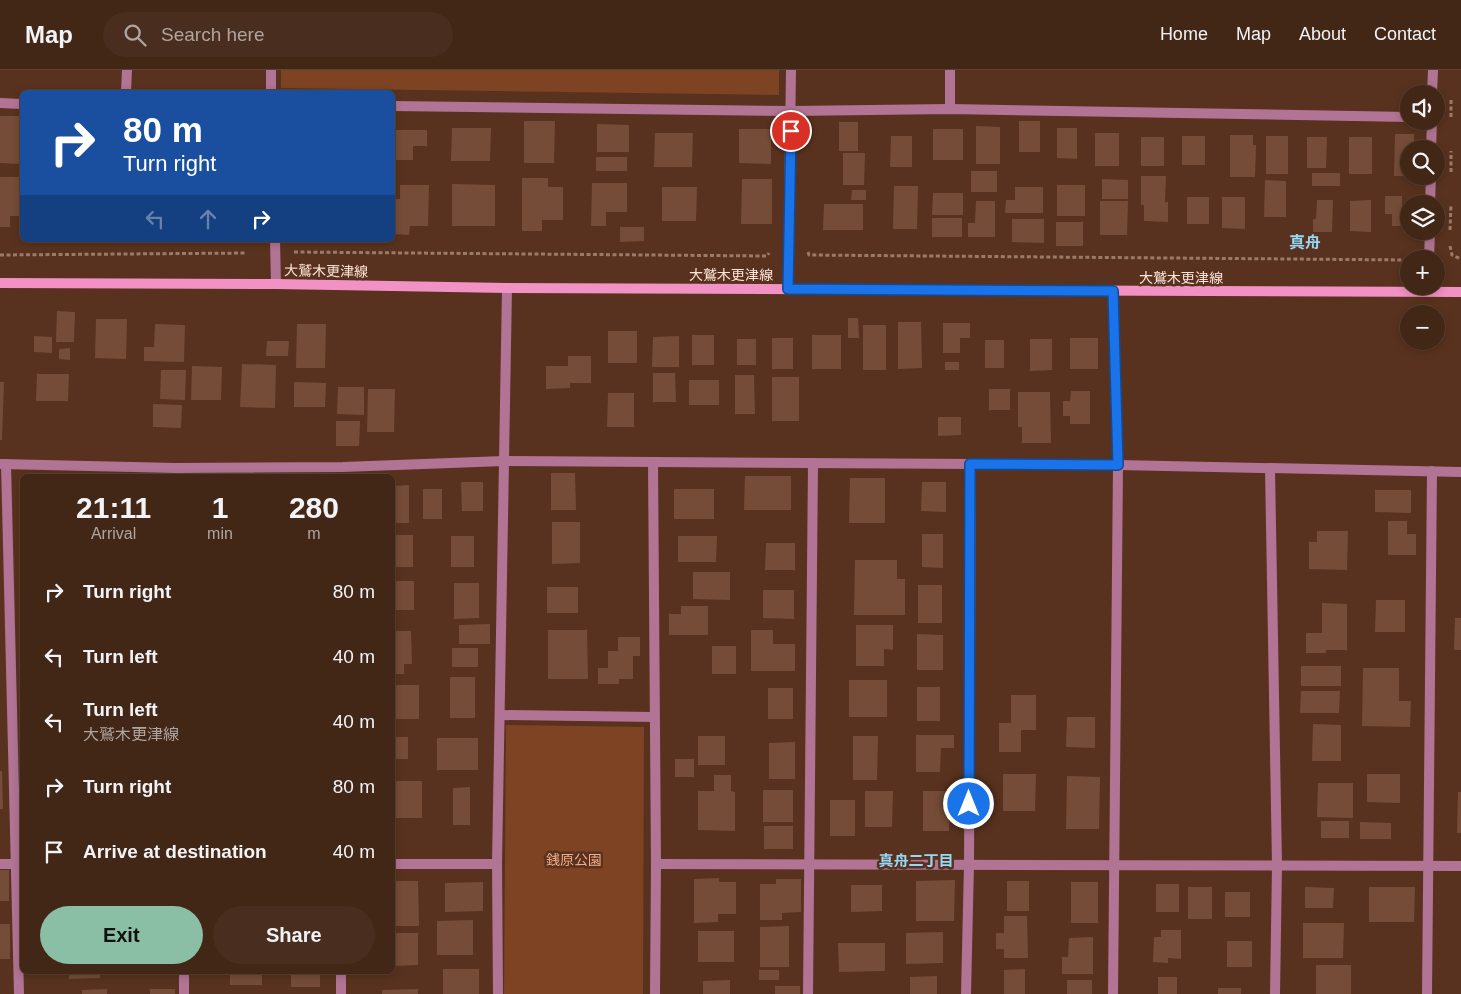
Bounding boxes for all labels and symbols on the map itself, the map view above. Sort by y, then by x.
pin [770,110,812,152]
district label: 真舟 [1289,234,1321,251]
street label: 大鷲木更津線 [284,262,368,280]
street label: 大鷲木更津線 [689,267,773,283]
street label: 大鷲木更津線 [1139,270,1223,286]
position arrow [942,777,994,829]
park label: 銭原公園 [546,852,602,868]
district label: 真舟二丁目 [878,852,954,869]

